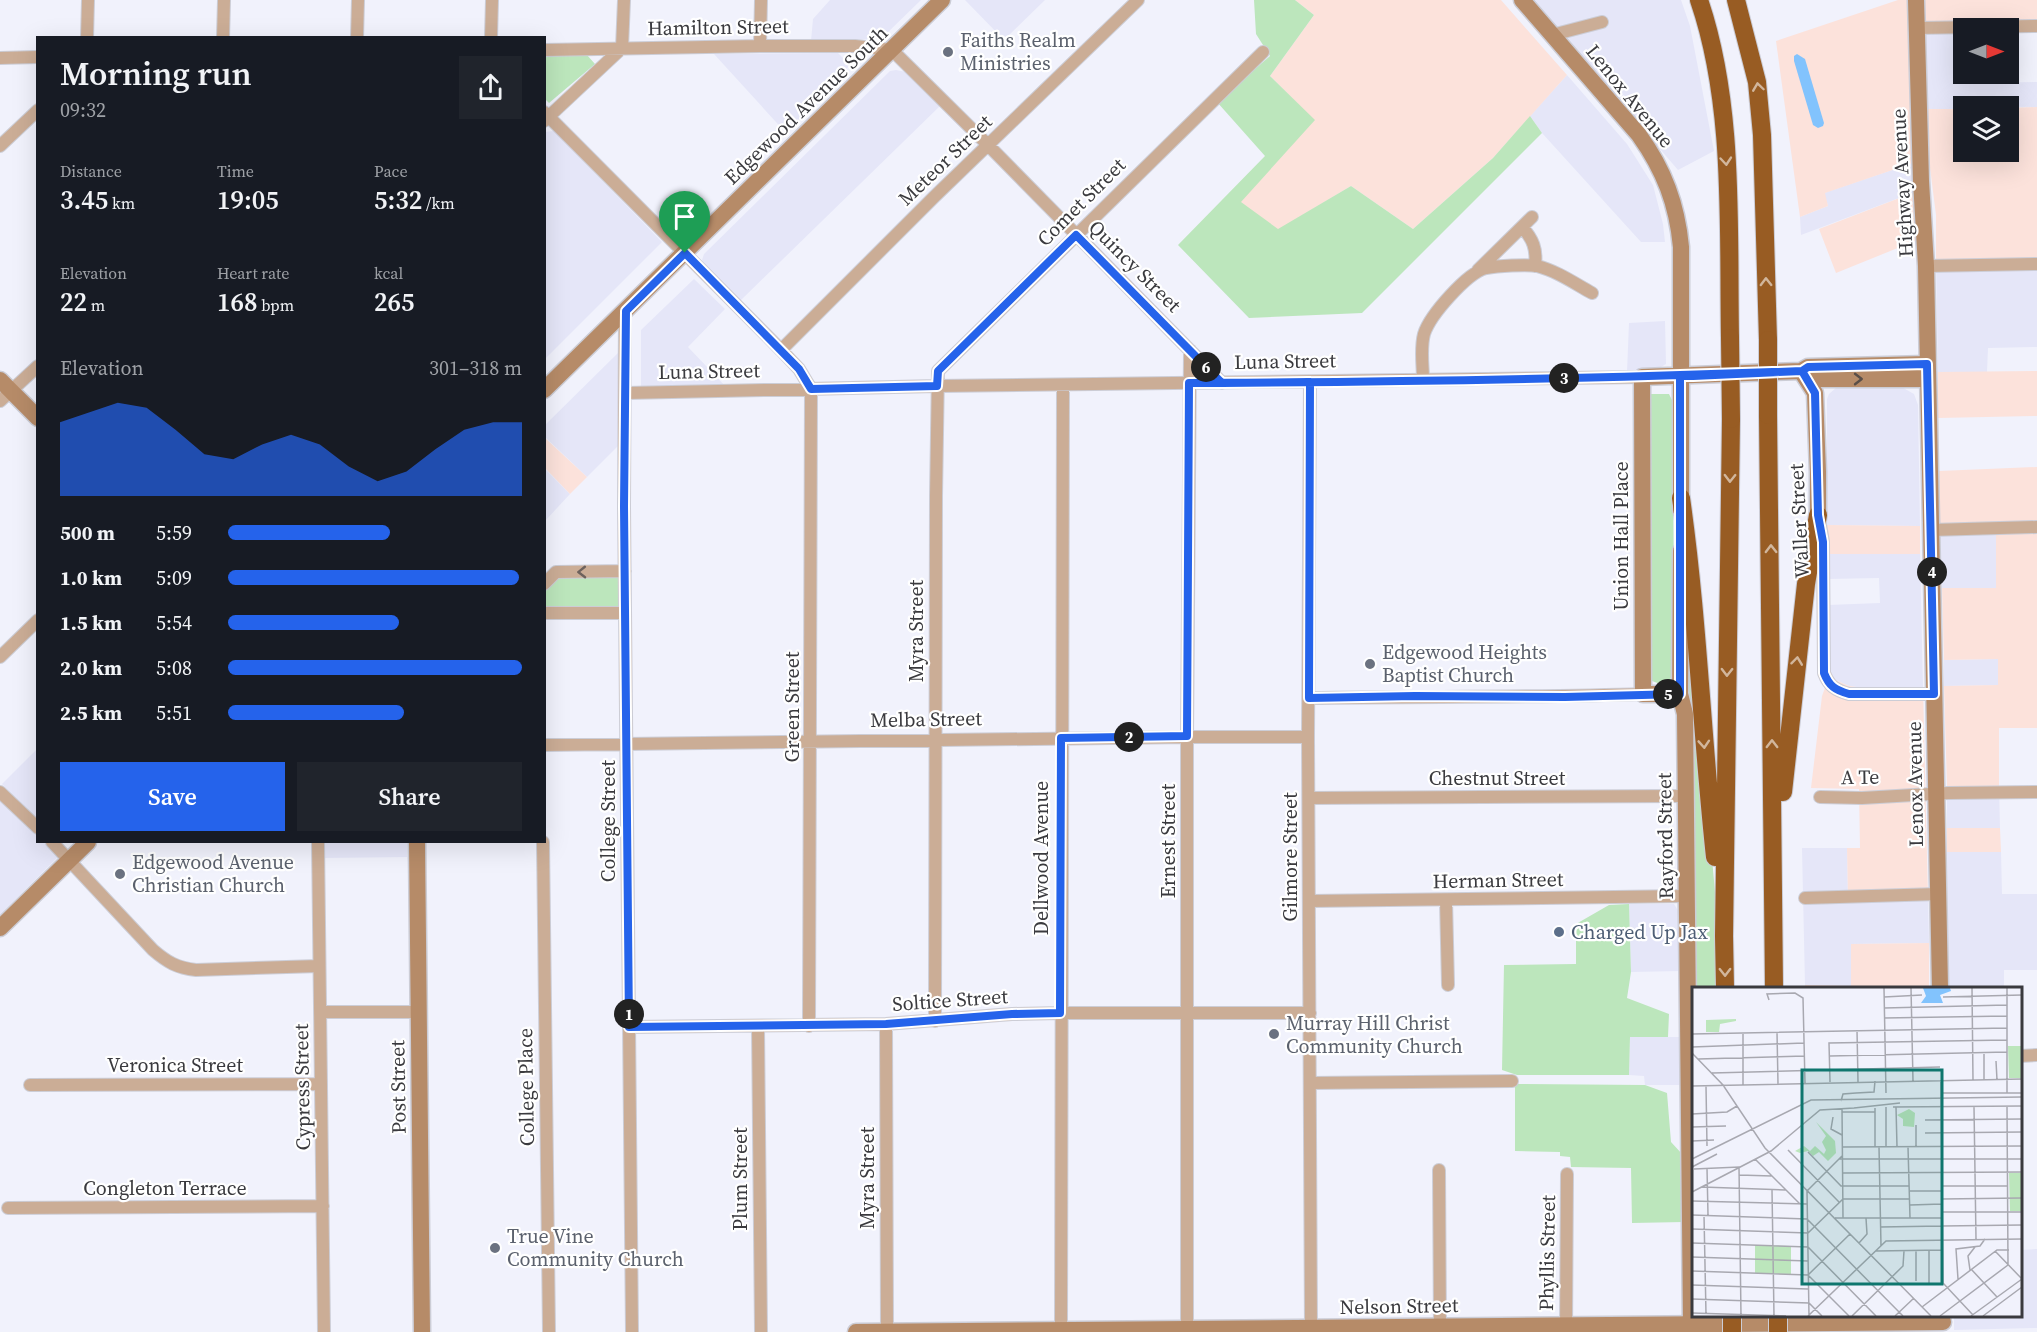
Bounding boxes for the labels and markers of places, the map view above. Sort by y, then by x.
place label: Faiths Realm Ministries [960,26,1076,77]
marker: Faiths Realm Ministries [941,45,955,59]
pin [659,191,710,253]
pin: 6 [1191,352,1221,382]
pin: 3 [1549,363,1579,393]
pin: 4 [1917,557,1947,587]
place label: Edgewood Heights Baptist Church [1382,638,1547,689]
marker: Edgewood Heights Baptist Church [1363,657,1377,671]
pin: 5 [1653,679,1683,709]
pin: 2 [1114,722,1144,752]
place label: Edgewood Avenue Christian Church [132,848,294,899]
marker: Edgewood Avenue Christian Church [113,867,127,881]
place label: Charged Up Jax [1571,918,1709,946]
marker: Charged Up Jax [1552,925,1566,939]
pin: 1 [614,999,644,1029]
place label: Murray Hill Christ Community Church [1286,1009,1463,1060]
marker: Murray Hill Christ Community Church [1267,1027,1281,1041]
place label: True Vine Community Church [507,1222,684,1273]
marker: True Vine Community Church [488,1241,502,1255]

